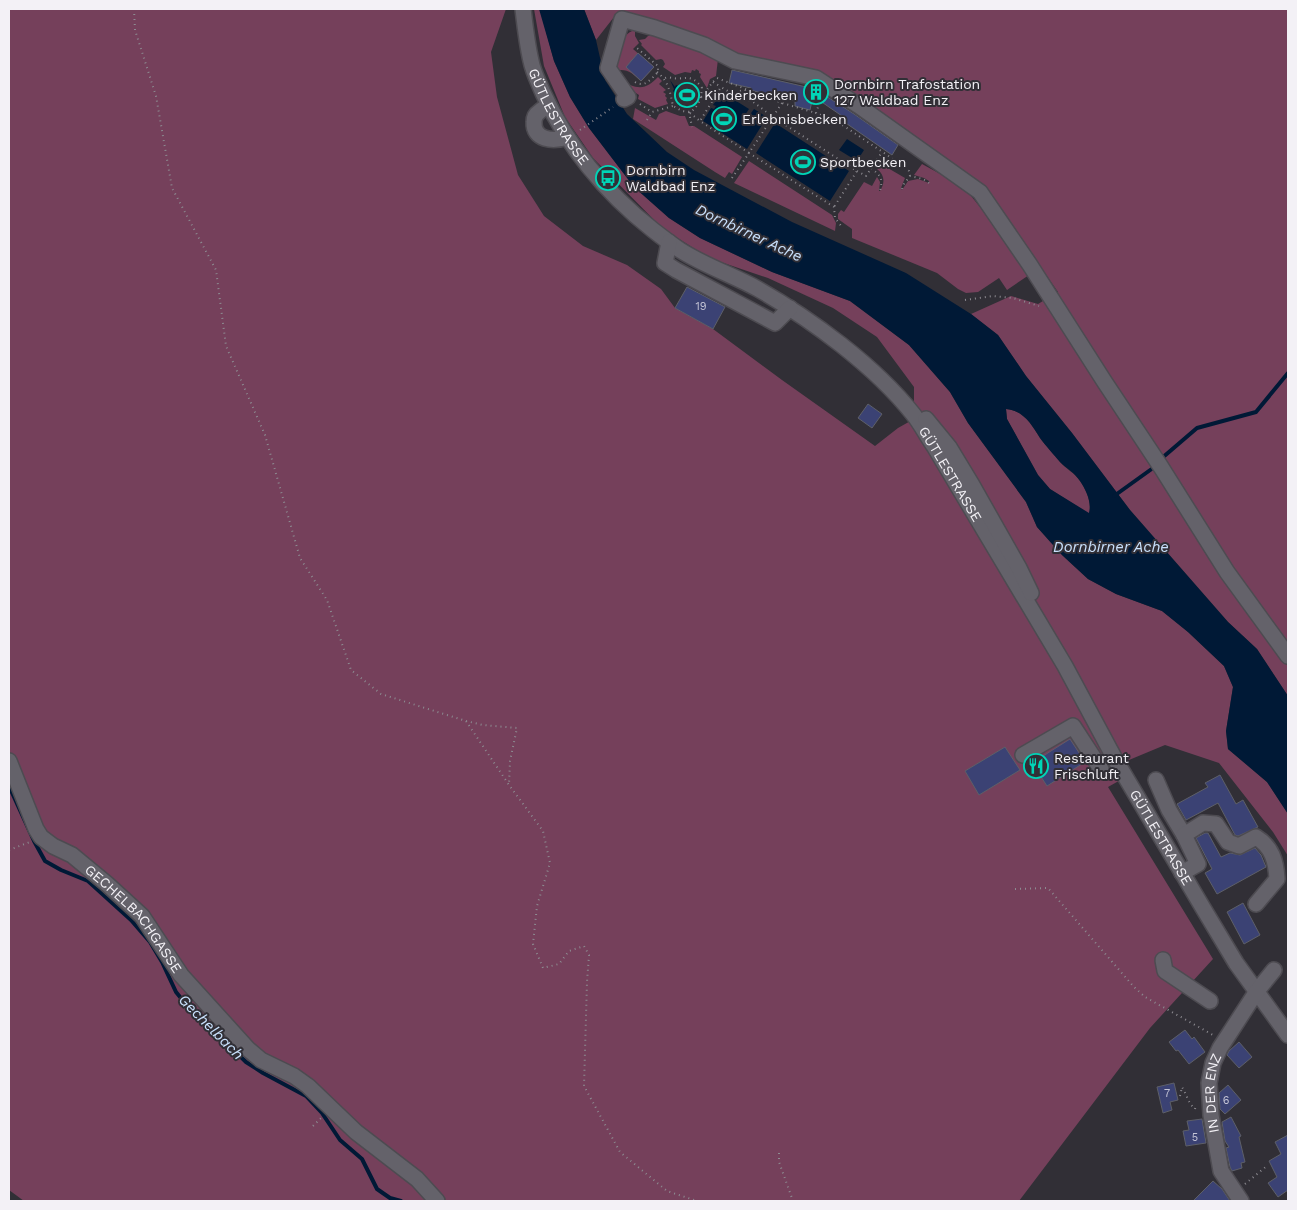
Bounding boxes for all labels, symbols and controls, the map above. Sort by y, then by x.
street label: GÜTLESTRASSE [525,66,592,168]
place label: Dornbirn Trafostation 127 Waldbad Enz [834,76,980,108]
building icon: Dornbirn Trafostation 127 Waldbad Enz [803,79,829,105]
sports icon: Kinderbecken [674,82,700,108]
place label: Kinderbecken [704,87,797,103]
sports icon: Erlebnisbecken [711,106,737,132]
place label: Erlebnisbecken [742,111,847,127]
sports icon: Sportbecken [790,149,816,175]
place label: Sportbecken [820,154,906,170]
place label: Dornbirn Waldbad Enz [626,162,715,194]
bus stop icon: Dornbirn Waldbad Enz [595,165,621,191]
water label: Dornbirner Ache [693,200,805,266]
house number: 19 [695,300,707,313]
street label: GÜTLESTRASSE [916,424,985,525]
water label: Dornbirner Ache [1053,538,1169,556]
place label: Restaurant Frischluft [1054,750,1129,782]
restaurant icon: Restaurant Frischluft [1023,753,1049,779]
street label: GÜTLESTRASSE [1127,787,1196,888]
street label: GECHELBACHGASSE [82,861,185,976]
water label: Gechelbach [175,991,247,1063]
street label: IN DER ENZ [1201,1051,1224,1134]
house number: 7 [1164,1087,1170,1100]
house number: 6 [1223,1094,1230,1107]
house number: 5 [1192,1131,1198,1144]

